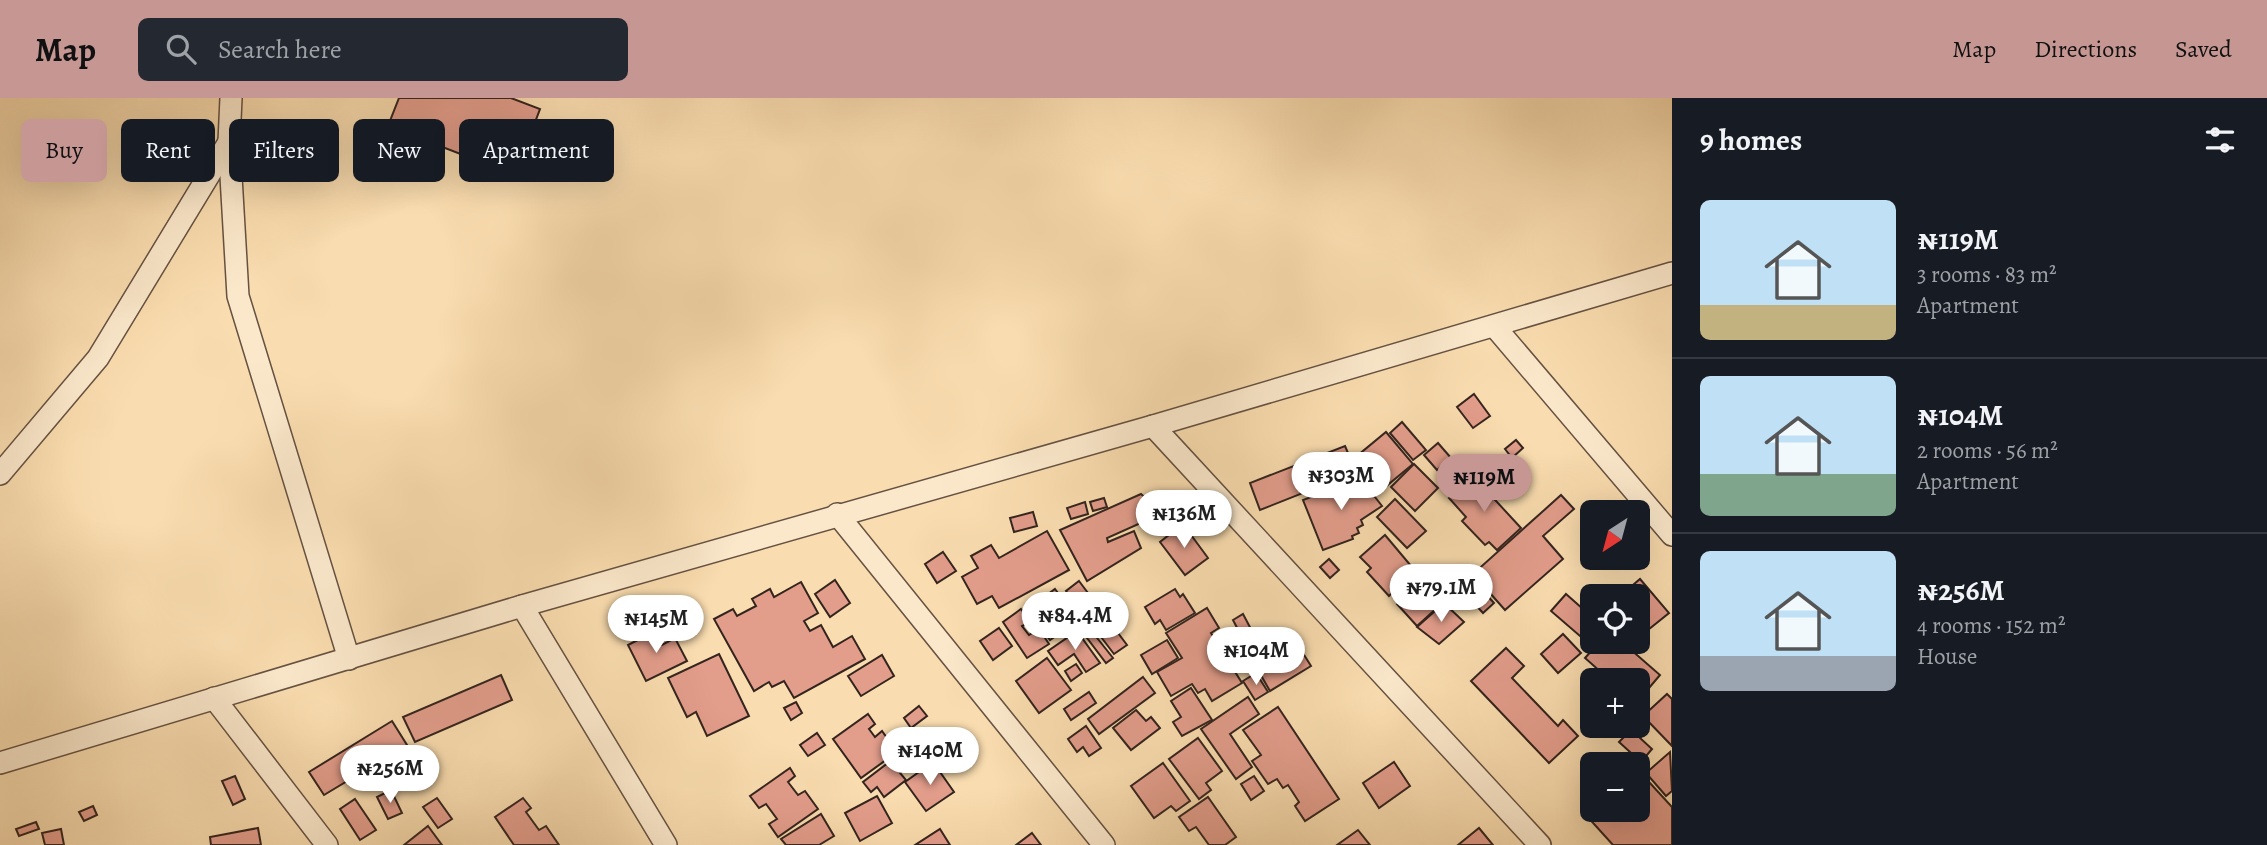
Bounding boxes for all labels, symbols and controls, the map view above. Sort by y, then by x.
search box [138,18,628,81]
text: Map [35,27,96,72]
icon: search [162,30,200,68]
text: Search here [218,32,342,67]
text: Map [1952,33,1996,65]
text: Directions [2034,33,2137,65]
text: Saved [2175,33,2232,65]
chip: Buy [21,119,107,182]
chip: Rent [121,119,215,182]
chip: Filters [229,119,339,182]
chip: New [353,119,445,182]
chip: Apartment [459,119,614,182]
text: 9 homes [1700,120,1802,160]
icon: filters [2201,121,2239,159]
text: ₦119M [1917,219,1999,259]
icon: home [1756,228,1840,312]
text: 3 rooms · 83 m² [1917,259,2057,290]
text: Apartment [1917,290,2019,321]
text: ₦104M [1917,395,2003,435]
icon: home [1756,404,1840,488]
text: 2 rooms · 56 m² [1917,435,2058,466]
pin: ₦303M [1292,452,1390,512]
pin: ₦119M [1435,454,1533,514]
text: ₦303M [1308,459,1374,490]
text: ₦119M [1453,461,1515,492]
text: Apartment [1917,466,2019,497]
pin: ₦136M [1135,490,1233,550]
text: ₦136M [1152,497,1216,528]
north arrow [1580,500,1650,570]
map controls [1580,500,1650,822]
pin: ₦79.1M [1384,564,1498,624]
text: ₦256M [1917,570,2005,610]
text: ₦79.1M [1406,571,1476,602]
icon: home [1756,579,1840,663]
button: locate [1580,584,1650,654]
pin: ₦84.4M [1018,592,1132,652]
pin: ₦145M [607,596,705,655]
text: ₦84.4M [1038,599,1112,630]
text: ₦145M [624,602,688,633]
text: 4 rooms · 152 m² [1917,610,2065,641]
pin: ₦104M [1207,628,1305,687]
text: ₦104M [1223,634,1289,665]
text: House [1917,641,1977,672]
button: + [1580,668,1650,738]
pin: ₦140M [881,728,979,787]
text: ₦140M [897,734,963,765]
pin: ₦256M [341,746,439,805]
text: ₦256M [356,752,424,783]
button: − [1580,752,1650,822]

